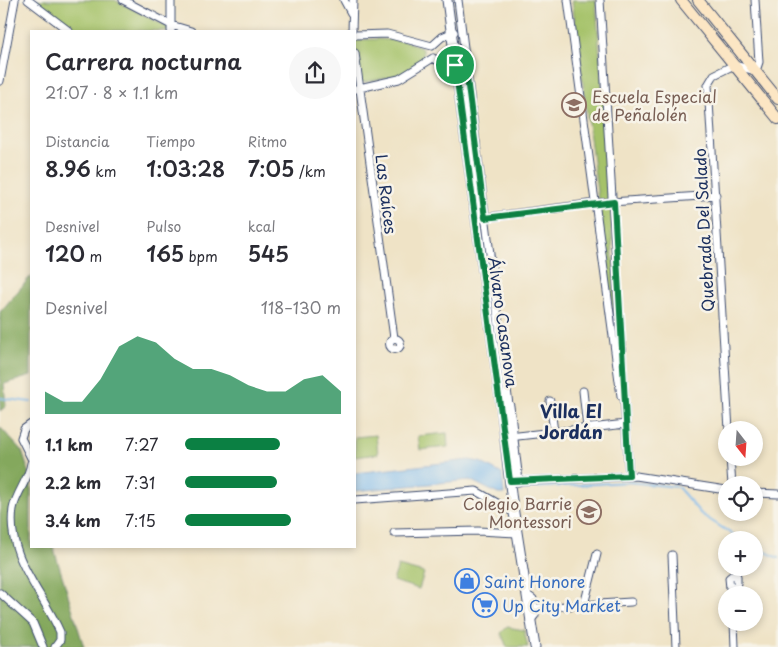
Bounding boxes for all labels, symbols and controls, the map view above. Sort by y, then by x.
text: Carrera nocturna [45,44,242,77]
pin [434,44,476,86]
button: share [289,47,341,99]
icon: arrive [441,51,469,79]
text: 21:07 · 8 × 1.1 km [45,80,178,104]
place label: Escuela Especial de Peñalolén [592,84,717,126]
school or university icon: Escuela Especial de Peñalolén [561,92,587,118]
text: Distancia [45,131,110,152]
text: Tiempo [146,131,195,152]
text: Ritmo [248,131,287,152]
street label: Quebrada Del Salado [687,147,719,312]
text: 8.96 [45,152,91,184]
text: 1:03:28 [146,152,225,184]
text: 7:05 [248,152,294,184]
street label: Las Raíces [370,153,404,235]
text: km [91,161,116,182]
text: /km [294,161,326,182]
text: Desnivel [45,216,100,237]
text: Pulso [146,216,181,237]
text: kcal [248,216,276,237]
text: 120 [45,237,85,269]
text: 165 [146,237,184,269]
text: 545 [248,237,289,269]
text: m [85,246,102,267]
text: bpm [184,246,218,267]
street label: Álvaro Casanova [483,255,525,389]
text: Desnivel [45,295,107,319]
text: 118–130 m [261,295,341,319]
district label: Villa El Jordán [539,397,603,445]
north arrow [718,421,762,466]
map controls [718,421,763,631]
text: 1.1 km [45,432,93,456]
text: 7:27 [125,432,158,456]
text: 2.2 km [45,470,101,494]
text: 7:31 [125,470,155,494]
button: locate [718,476,763,521]
place label: Colegio Barrie Montessori [463,491,572,533]
school or university icon: Colegio Barrie Montessori [576,499,602,525]
text: 3.4 km [45,508,101,532]
text: 7:15 [125,508,156,532]
button: + [718,531,763,576]
shop icon: Saint Honore [454,568,480,594]
place label: Saint Honore [484,569,585,593]
button: − [718,586,763,631]
supermarket icon: Up City Market [472,592,498,618]
place label: Up City Market [502,593,621,617]

